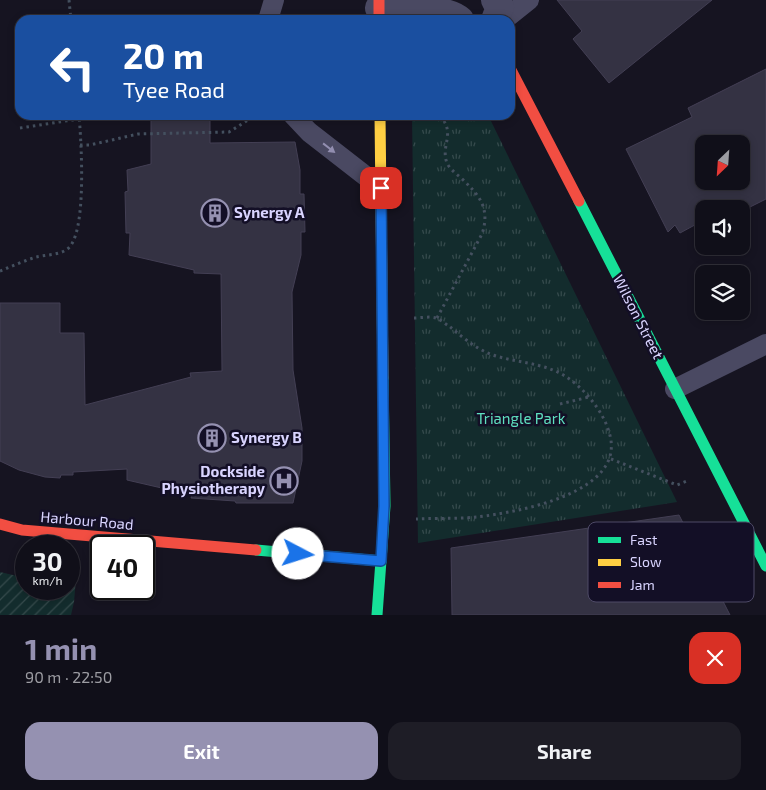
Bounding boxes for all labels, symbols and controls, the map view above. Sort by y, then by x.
text: 20 m [123,34,204,76]
icon: left [40,35,105,100]
text: Tyee Road [123,76,225,102]
north arrow [695,135,750,190]
map controls [695,135,750,320]
one-way arrow [322,143,336,153]
pin [360,167,402,209]
icon: arrive [367,174,395,202]
building icon: Synergy A [200,198,230,228]
button: sound [695,200,750,255]
place label: Synergy A [234,203,305,222]
button: layers [695,265,750,320]
street label: Wilson Street [610,271,668,362]
park label: Triangle Park [477,409,566,427]
building icon: Synergy B [197,423,227,453]
place label: Synergy B [231,428,302,447]
place label: Dockside Physiotherapy [161,462,266,498]
hospital icon: Dockside Physiotherapy [269,466,299,496]
street label: Harbour Road [40,507,134,533]
legend [588,522,754,602]
position arrow [271,527,323,579]
text: Fast [630,531,657,548]
speed limit sign: 40 [90,535,155,600]
text: 30 [33,546,62,576]
text: Slow [630,553,662,570]
text: km/h [33,573,62,587]
text: Jam [630,576,655,593]
text: 1 min [25,630,97,666]
button: close [689,632,741,684]
text: 90 m · 22:50 [25,667,112,686]
button: Exit [25,722,378,780]
button: Share [388,722,741,780]

